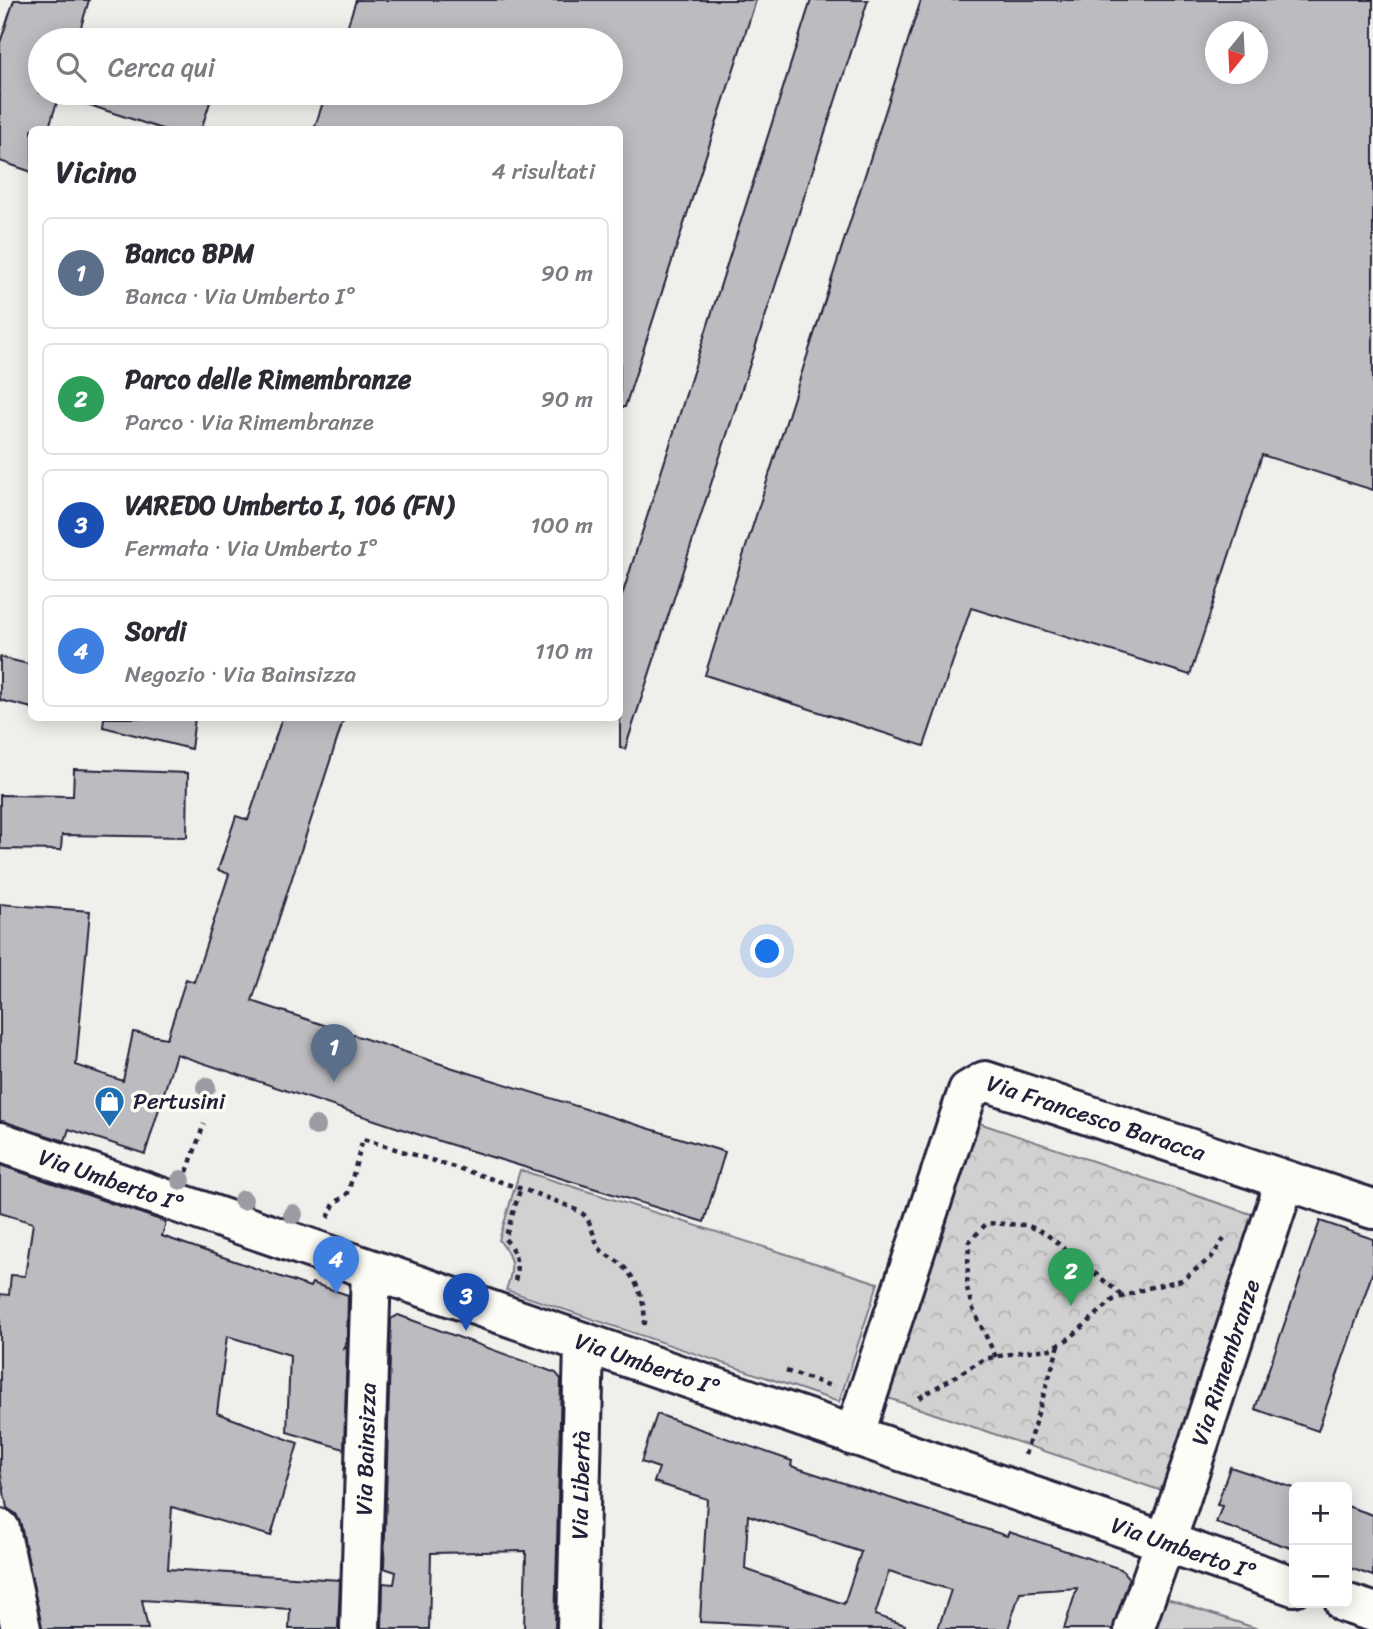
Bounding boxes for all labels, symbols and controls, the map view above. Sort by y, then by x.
north arrow [1205,21,1268,84]
search box [28,28,623,105]
text: Cerca qui [108,44,215,90]
icon: search [52,48,90,86]
text: Vicino [56,145,136,199]
text: 4 risultati [491,151,595,192]
text: Banco BPM [125,230,254,276]
text: 1 [76,253,86,294]
text: 90 m [541,253,593,294]
text: Banca · Via Umberto I° [125,276,355,317]
text: Parco delle Rimembranze [125,356,411,402]
text: 2 [74,379,88,420]
text: 90 m [541,379,593,420]
text: Parco · Via Rimembranze [125,402,374,443]
text: VAREDO Umberto I, 106 (FN) [125,482,453,528]
text: 3 [75,505,87,546]
text: 100 m [530,505,593,546]
text: Fermata · Via Umberto I° [125,528,377,569]
text: Sordi [125,608,186,654]
text: 4 [74,631,88,672]
text: 110 m [535,631,593,672]
text: Negozio · Via Bainsizza [125,654,356,695]
your location [750,934,784,968]
pin: 1 [311,1024,357,1082]
street label: Via Francesco Baracca [981,1062,1211,1173]
place label: Pertusini [133,1081,226,1122]
shop icon: Pertusini [93,1084,127,1128]
street label: Via Umberto I° [33,1136,189,1224]
pin: 4 [313,1236,359,1294]
pin: 2 [1048,1248,1094,1306]
pin: 3 [443,1273,489,1331]
street label: Via Rimembranze [1179,1274,1272,1451]
street label: Via Umberto I° [569,1320,726,1408]
street label: Via Bainsizza [343,1382,388,1516]
street label: Via Libertà [559,1430,602,1540]
map controls [1289,1482,1352,1608]
button: + [1289,1482,1352,1545]
street label: Via Umberto I° [1106,1504,1262,1592]
button: − [1289,1545,1352,1608]

